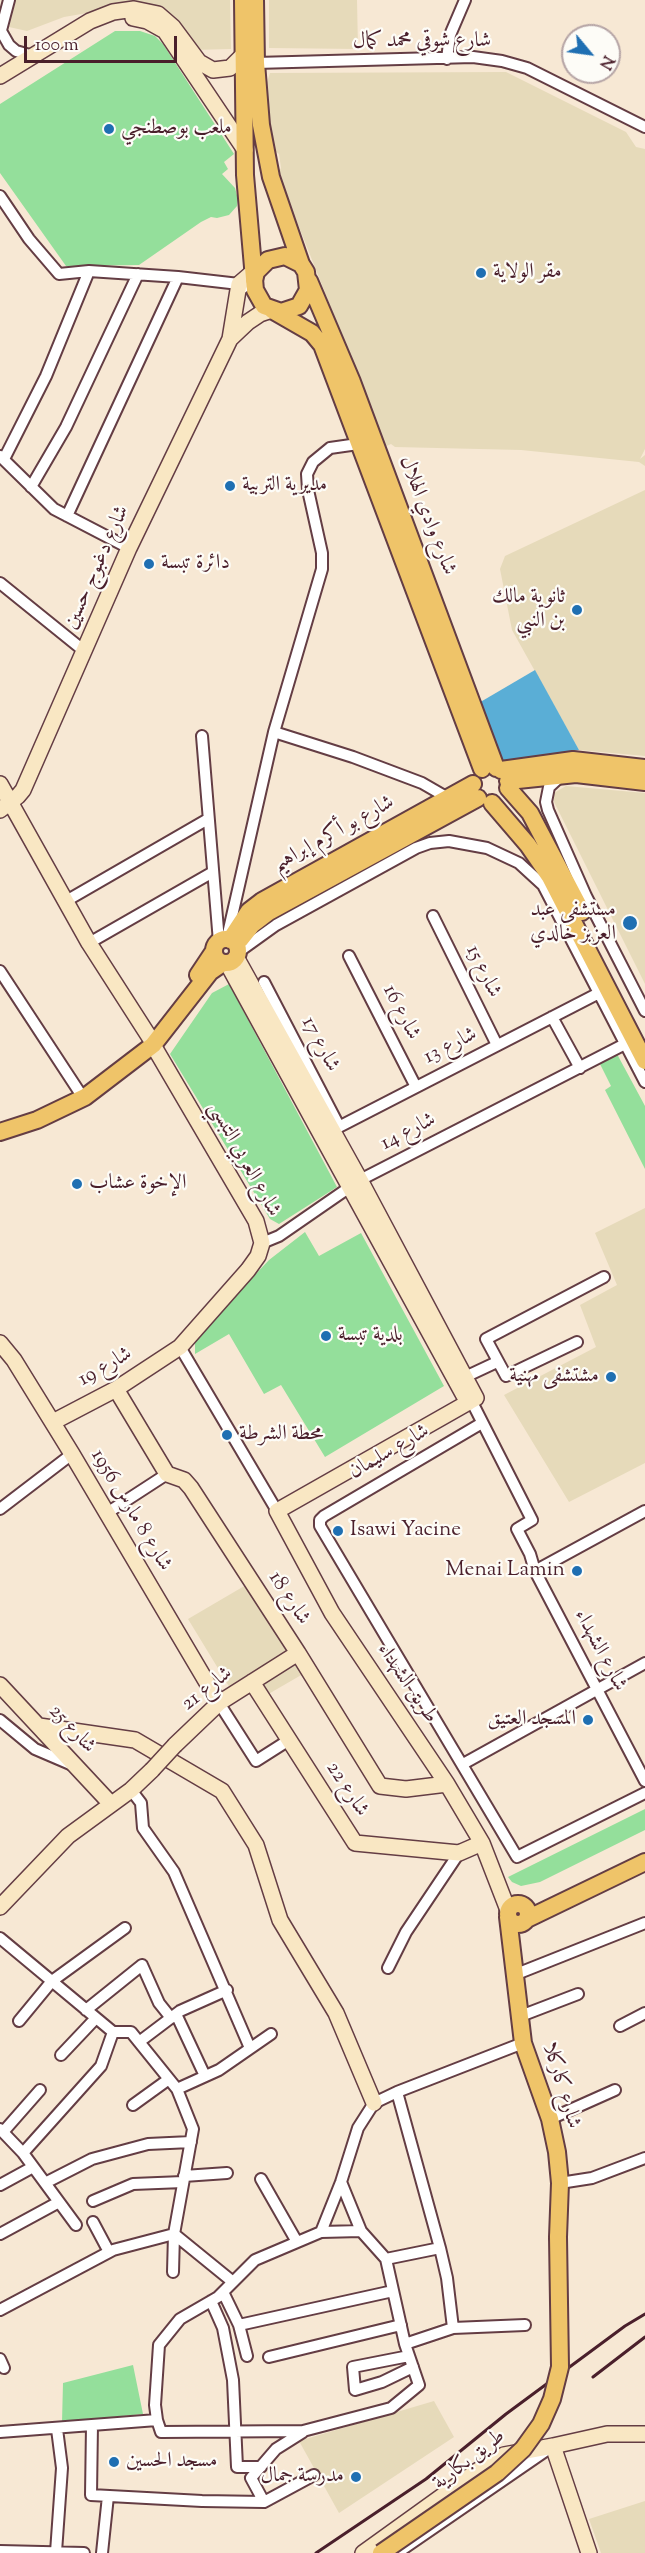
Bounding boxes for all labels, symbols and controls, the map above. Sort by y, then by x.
scale bar [27,24,180,62]
north arrow [561,24,621,84]
street label: شارع شوقي محمد كمال [353,29,491,55]
text: 100 m [35,33,79,59]
text: N [592,51,619,73]
place label: ملعب بوصطنجي [121,116,232,142]
marker: ملعب بوصطنجي [102,122,116,136]
place label: مقر الولاية [493,260,562,286]
marker: مقر الولاية [474,266,488,280]
street label: شارع وادي الهلال [392,453,460,579]
place label: مديرية التربية [242,473,327,499]
marker: مديرية التربية [223,479,237,493]
street label: شارع دغبوج حسين [59,502,137,634]
place label: دائرة تبسة [161,551,230,577]
marker: دائرة تبسة [142,557,156,571]
place label: ثانوية مالك بن النبي [492,585,565,635]
marker: ثانوية مالك بن النبي [570,603,584,617]
street label: شارع بو أكرم إبراهيم [269,791,399,879]
place label: مستشفى عبد العزبز خالدي [530,898,616,948]
marker: مستشفى عبد العزبز خالدي [621,914,639,932]
street label: شارع 15 [459,942,505,1002]
street label: شارع 16 [375,981,425,1045]
street label: شارع 17 [294,1013,344,1077]
street label: شارع 13 [420,1023,482,1071]
street label: شارع العربي التبسي [201,1098,285,1222]
street label: شارع 14 [377,1108,441,1158]
place label: الإخوة عشاب [89,1171,186,1197]
marker: الإخوة عشاب [70,1177,84,1191]
place label: بلدية تبسة [338,1323,403,1349]
marker: بلدية تبسة [319,1329,333,1343]
street label: شارع 19 [75,1343,137,1393]
place label: مشتشفى مهنية [509,1364,599,1390]
marker: مشتشفى مهنية [604,1370,618,1384]
street label: شارع سليمان [345,1420,435,1486]
place label: محطة الشرطة [239,1422,323,1448]
marker: محطة الشرطة [220,1428,234,1442]
street label: شارع 8 مارس 1956 [84,1446,176,1576]
place label: Isawi Yacine [350,1518,461,1544]
marker: Isawi Yacine [331,1524,345,1538]
place label: Menai Lamin [446,1558,565,1584]
marker: Menai Lamin [570,1564,584,1578]
street label: شارع 18 [261,1568,315,1630]
street label: شارع الشهداء [567,1606,631,1696]
street label: طريق الشهداء [370,1639,442,1729]
street label: شارع 21 [177,1662,239,1718]
street label: شارع 25 [42,1700,100,1760]
place label: المسجد العتيق [488,1707,576,1733]
marker: المسجد العتيق [581,1713,595,1727]
street label: شارع 22 [319,1758,373,1822]
street label: شارع كاركلا [535,2040,585,2132]
street label: طريق بكارية [429,2425,511,2497]
place label: مسجد الحسين [126,2449,217,2475]
marker: مسجد الحسين [107,2455,121,2469]
place label: مدرسة جمال [260,2464,344,2490]
marker: مدرسة جمال [349,2470,363,2484]

